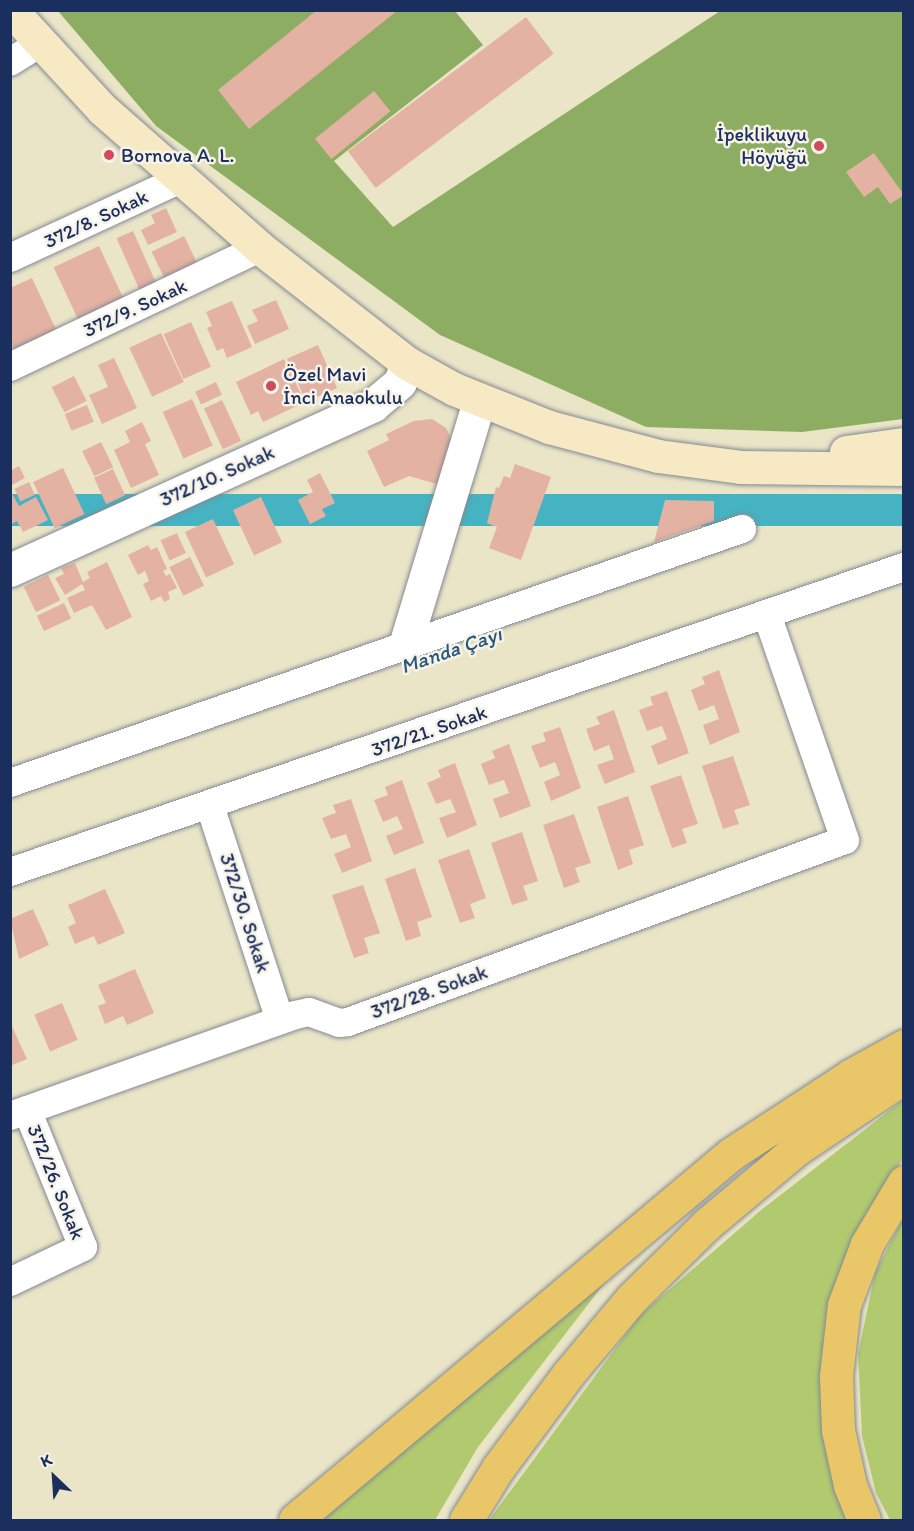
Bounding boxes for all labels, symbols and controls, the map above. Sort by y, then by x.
place label: İpeklikuyu Höyüğü [717,122,807,169]
marker: İpeklikuyu Höyüğü [812,139,826,153]
place label: Bornova A. L. [121,143,234,167]
marker: Bornova A. L. [102,148,116,162]
street label: 372/8. Sokak [40,184,152,254]
street label: 372/9. Sokak [79,274,191,342]
place label: Özel Mavi İnci Anaokulu [283,362,403,409]
marker: Özel Mavi İnci Anaokulu [264,379,278,393]
street label: 372/10. Sokak [156,440,278,512]
water label: Manda Çayı [397,621,505,679]
street label: 372/21. Sokak [368,700,490,762]
street label: 372/30. Sokak [214,850,276,976]
street label: 372/28. Sokak [367,960,491,1024]
street label: 372/26. Sokak [22,1121,90,1243]
north arrow [24,1447,84,1507]
text: K [38,1449,55,1471]

